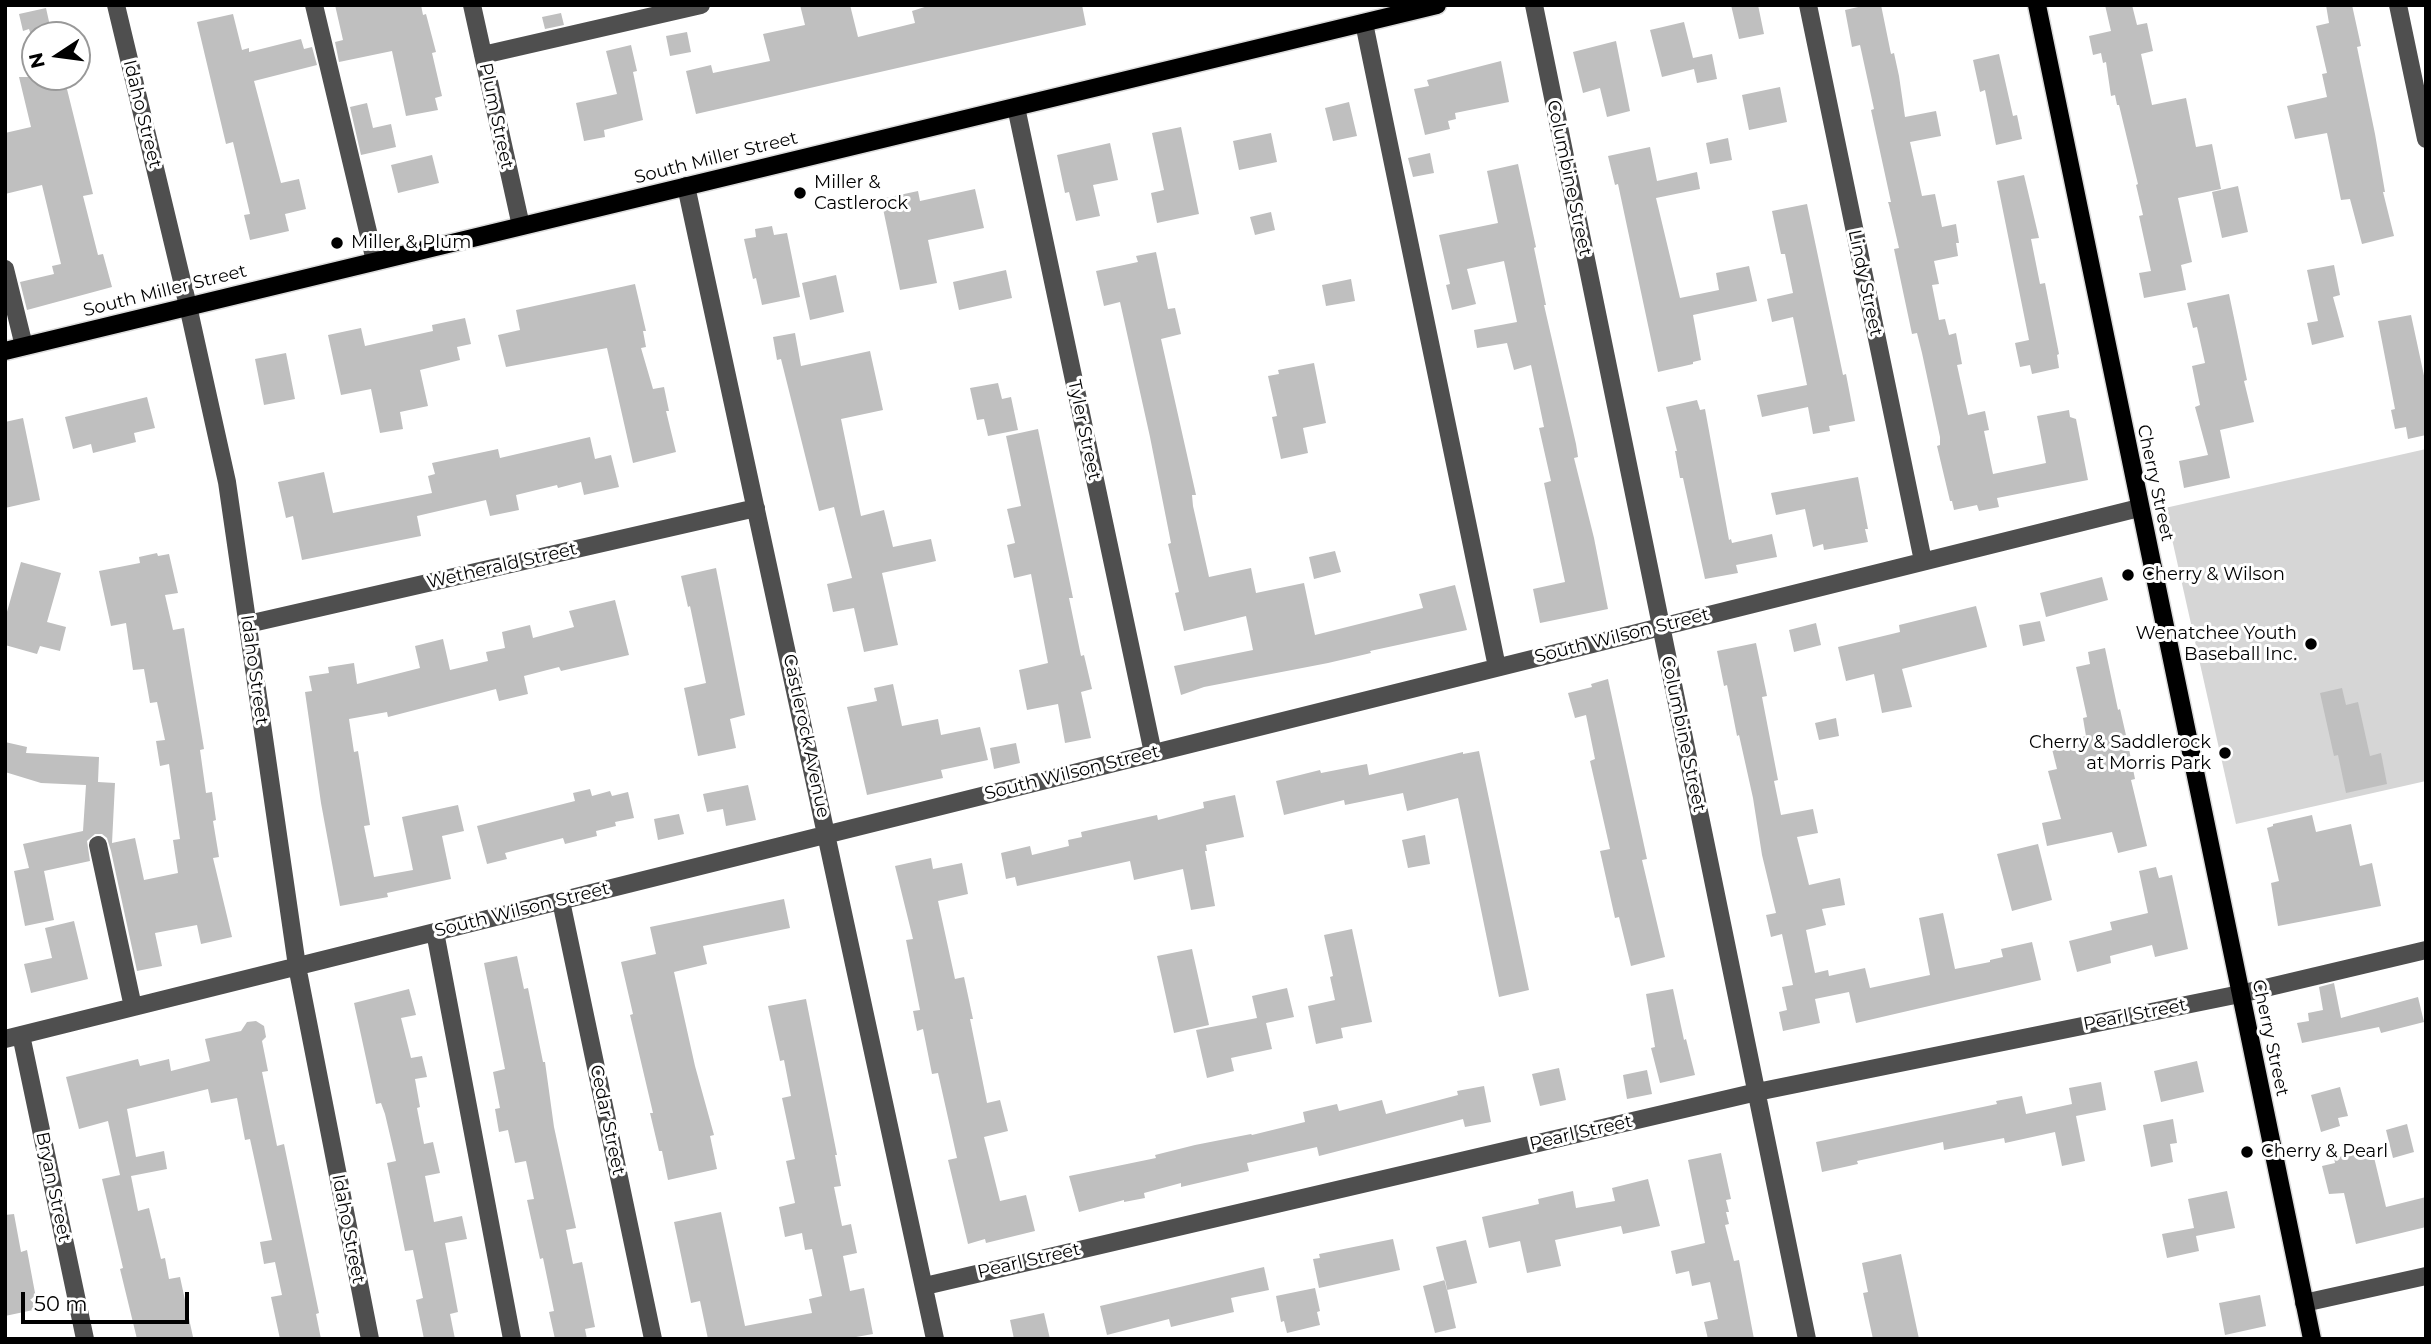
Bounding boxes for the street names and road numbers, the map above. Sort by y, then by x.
street label: Idaho Street [118,58,166,170]
street label: Plum Street [474,61,518,171]
street label: Columbine Street [1542,98,1596,258]
street label: South Miller Street [632,127,800,189]
street label: Lindy Street [1843,228,1887,338]
street label: South Miller Street [81,260,249,322]
street label: Tyler Street [1063,378,1105,482]
street label: Cherry Street [2132,423,2178,543]
street label: Wetherald Street [425,538,579,594]
street label: South Wilson Street [1532,604,1712,668]
street label: Idaho Street [236,614,272,726]
street label: Castlerock Avenue [778,652,834,820]
street label: Columbine Street [1656,654,1710,814]
street label: South Wilson Street [982,741,1162,805]
street label: South Wilson Street [432,878,612,942]
street label: Cherry Street [2247,978,2293,1098]
street label: Pearl Street [2081,994,2189,1036]
street label: Cedar Street [585,1063,629,1177]
street label: Pearl Street [1527,1111,1635,1155]
street label: Bryan Street [31,1130,75,1244]
street label: Idaho Street [327,1173,369,1285]
street label: Pearl Street [975,1239,1083,1283]

